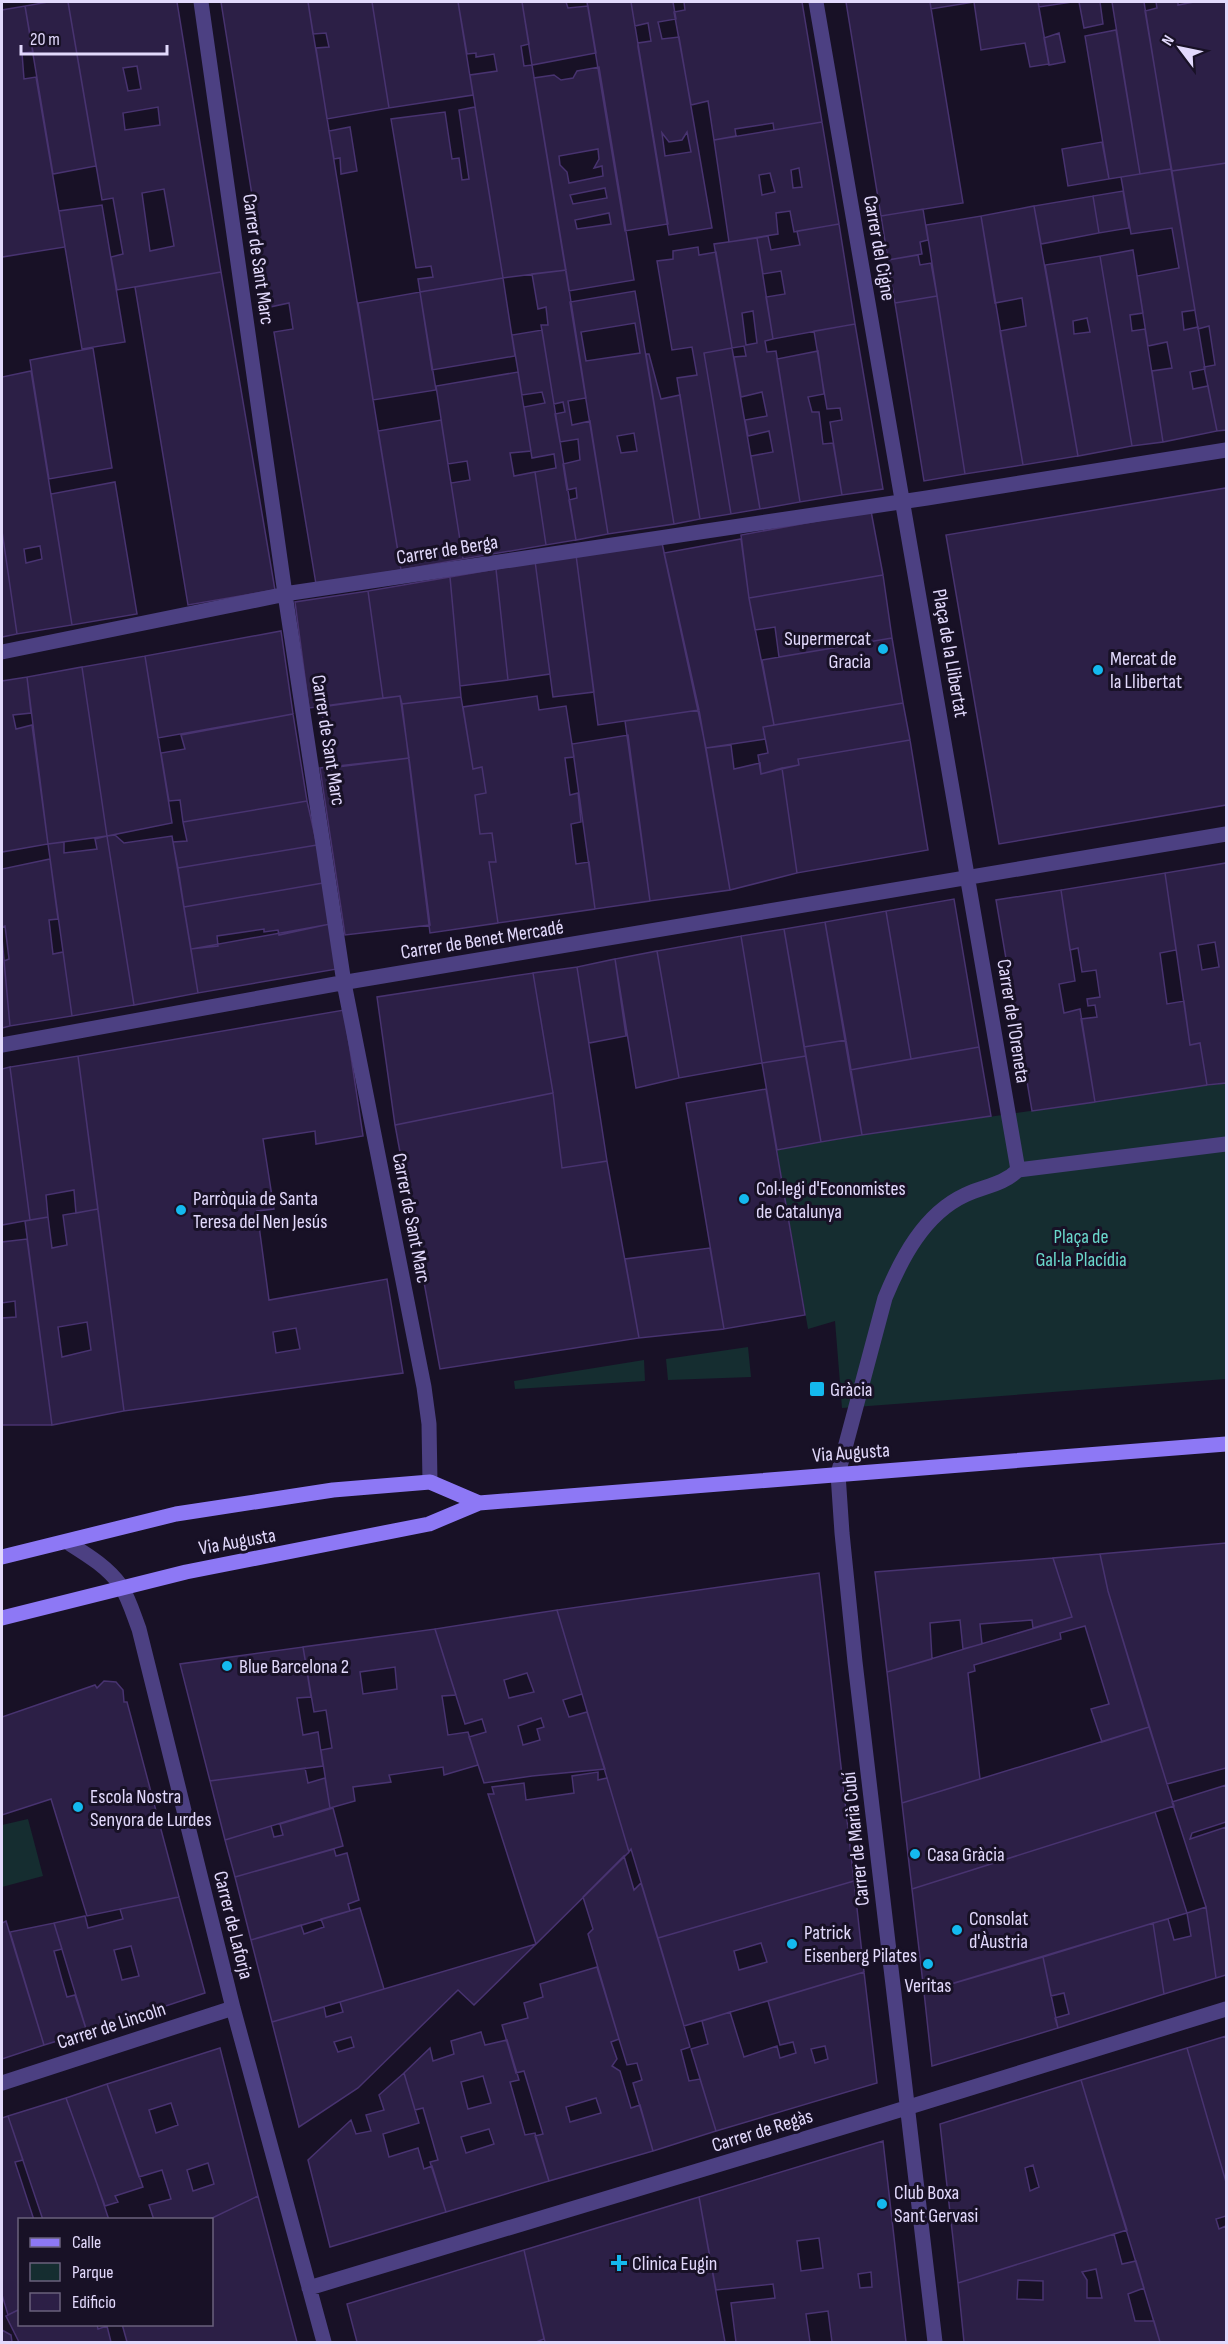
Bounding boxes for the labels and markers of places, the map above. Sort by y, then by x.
place label: Supermercat Gracia [784,627,871,674]
marker: Supermercat Gracia [876,642,890,656]
place label: Mercat de la Llibertat [1110,647,1182,694]
marker: Mercat de la Llibertat [1091,663,1105,677]
place label: Col·legi d'Economistes de Catalunya [756,1177,906,1224]
place label: Parròquia de Santa Teresa del Nen Jesús [193,1187,327,1234]
marker: Col·legi d'Economistes de Catalunya [737,1192,751,1206]
marker: Parròquia de Santa Teresa del Nen Jesús [174,1203,188,1217]
place label: Gràcia [830,1378,873,1402]
marker: Gràcia [808,1380,826,1398]
place label: Blue Barcelona 2 [239,1655,349,1679]
marker: Blue Barcelona 2 [220,1659,234,1673]
place label: Escola Nostra Senyora de Lurdes [90,1785,212,1832]
marker: Escola Nostra Senyora de Lurdes [71,1800,85,1814]
place label: Casa Gràcia [927,1843,1005,1867]
marker: Casa Gràcia [908,1847,922,1861]
place label: Consolat d'Àustria [969,1907,1028,1954]
place label: Patrick Eisenberg Pilates [804,1921,917,1968]
marker: Consolat d'Àustria [950,1923,964,1937]
marker: Patrick Eisenberg Pilates [785,1937,799,1951]
marker: Veritas [921,1957,935,1971]
place label: Veritas [905,1974,951,1998]
place label: Club Boxa Sant Gervasi [894,2181,978,2228]
marker: Club Boxa Sant Gervasi [875,2197,889,2211]
place label: Clinica Eugin [632,2252,717,2276]
marker: Clinica Eugin [610,2254,628,2272]

